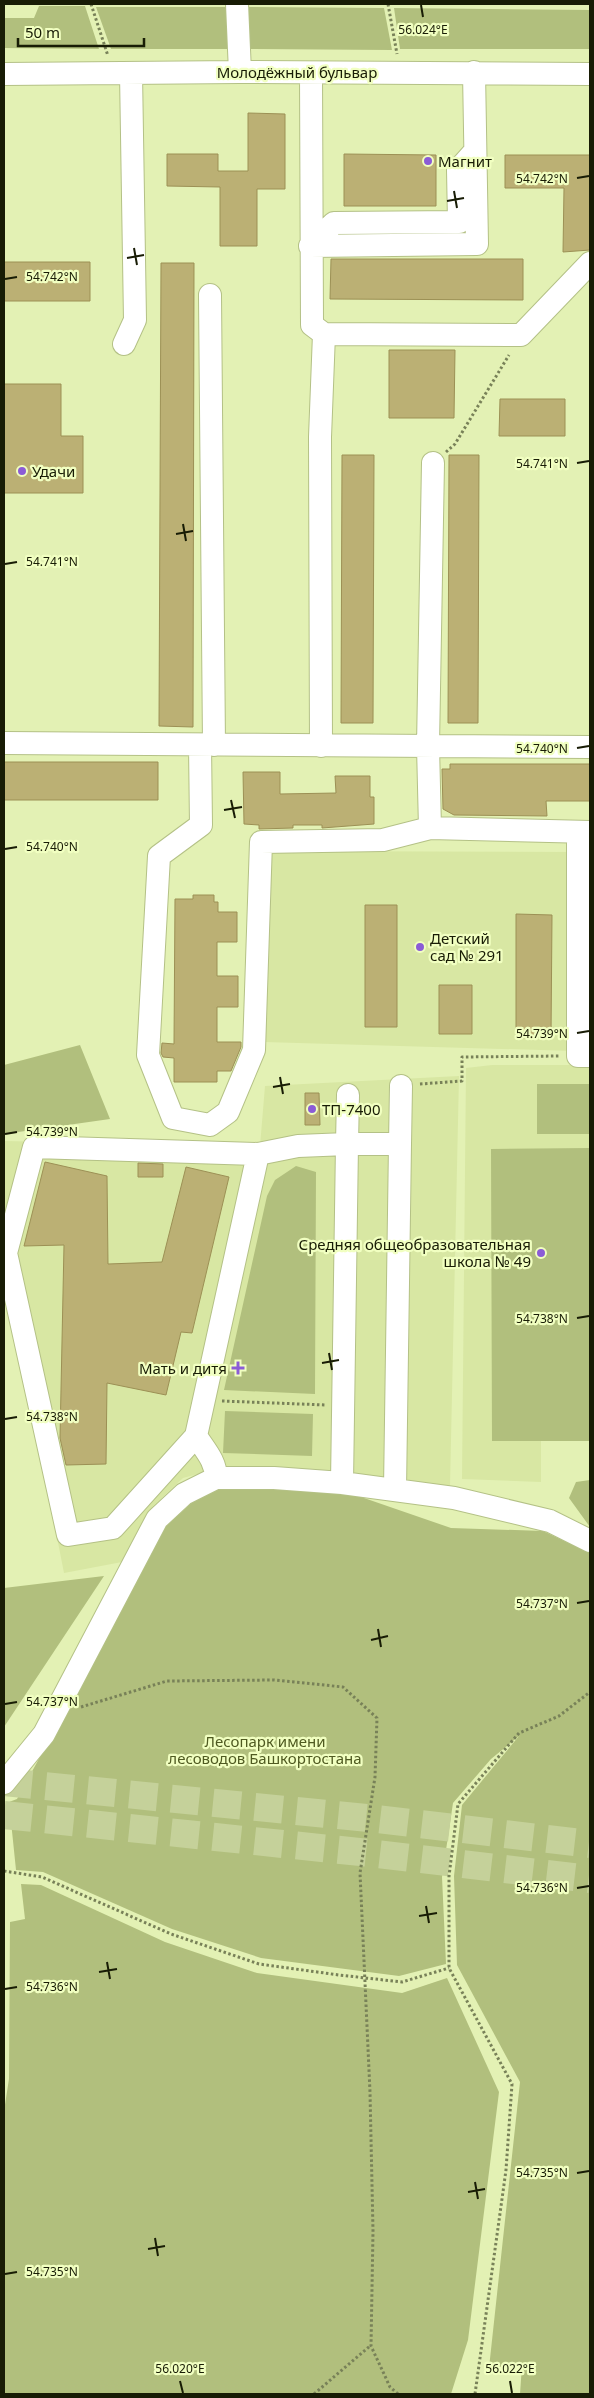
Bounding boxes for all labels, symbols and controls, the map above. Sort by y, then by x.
scale bar [18,15,144,47]
text: 56.024°E [398,21,448,38]
text: 50 m [25,22,60,42]
street label: Молодёжный бульвар [217,62,377,82]
place label: Магнит [438,151,492,171]
marker: Магнит [422,155,434,167]
text: 54.742°N [516,170,568,187]
text: 54.742°N [26,268,78,285]
text: 54.741°N [516,455,568,472]
place label: Удачи [32,461,75,481]
marker: Удачи [16,465,28,477]
text: 54.741°N [26,553,78,570]
text: 54.740°N [516,740,568,757]
text: 54.740°N [26,838,78,855]
place label: Детский сад № 291 [430,928,504,965]
marker: Детский сад № 291 [414,941,426,953]
text: 54.739°N [516,1025,568,1042]
place label: ТП-7400 [322,1099,381,1119]
marker: ТП-7400 [306,1103,318,1115]
text: 54.739°N [26,1123,78,1140]
place label: Средняя общеобразовательная школа № 49 [299,1234,531,1271]
marker: Средняя общеобразовательная школа № 49 [535,1247,547,1259]
text: 54.738°N [516,1310,568,1327]
place label: Мать и дитя [139,1358,227,1378]
marker: Мать и дитя [231,1361,245,1375]
text: 54.738°N [26,1408,78,1425]
text: 54.737°N [516,1595,568,1612]
text: 54.737°N [26,1693,78,1710]
park label: Лесопарк имени лесоводов Башкортостана [168,1731,362,1768]
text: 54.736°N [516,1879,568,1896]
text: 54.736°N [26,1978,78,1995]
text: 54.735°N [516,2164,568,2181]
text: 54.735°N [26,2263,78,2280]
text: 56.020°E [155,2360,205,2377]
text: 56.022°E [485,2360,535,2377]

